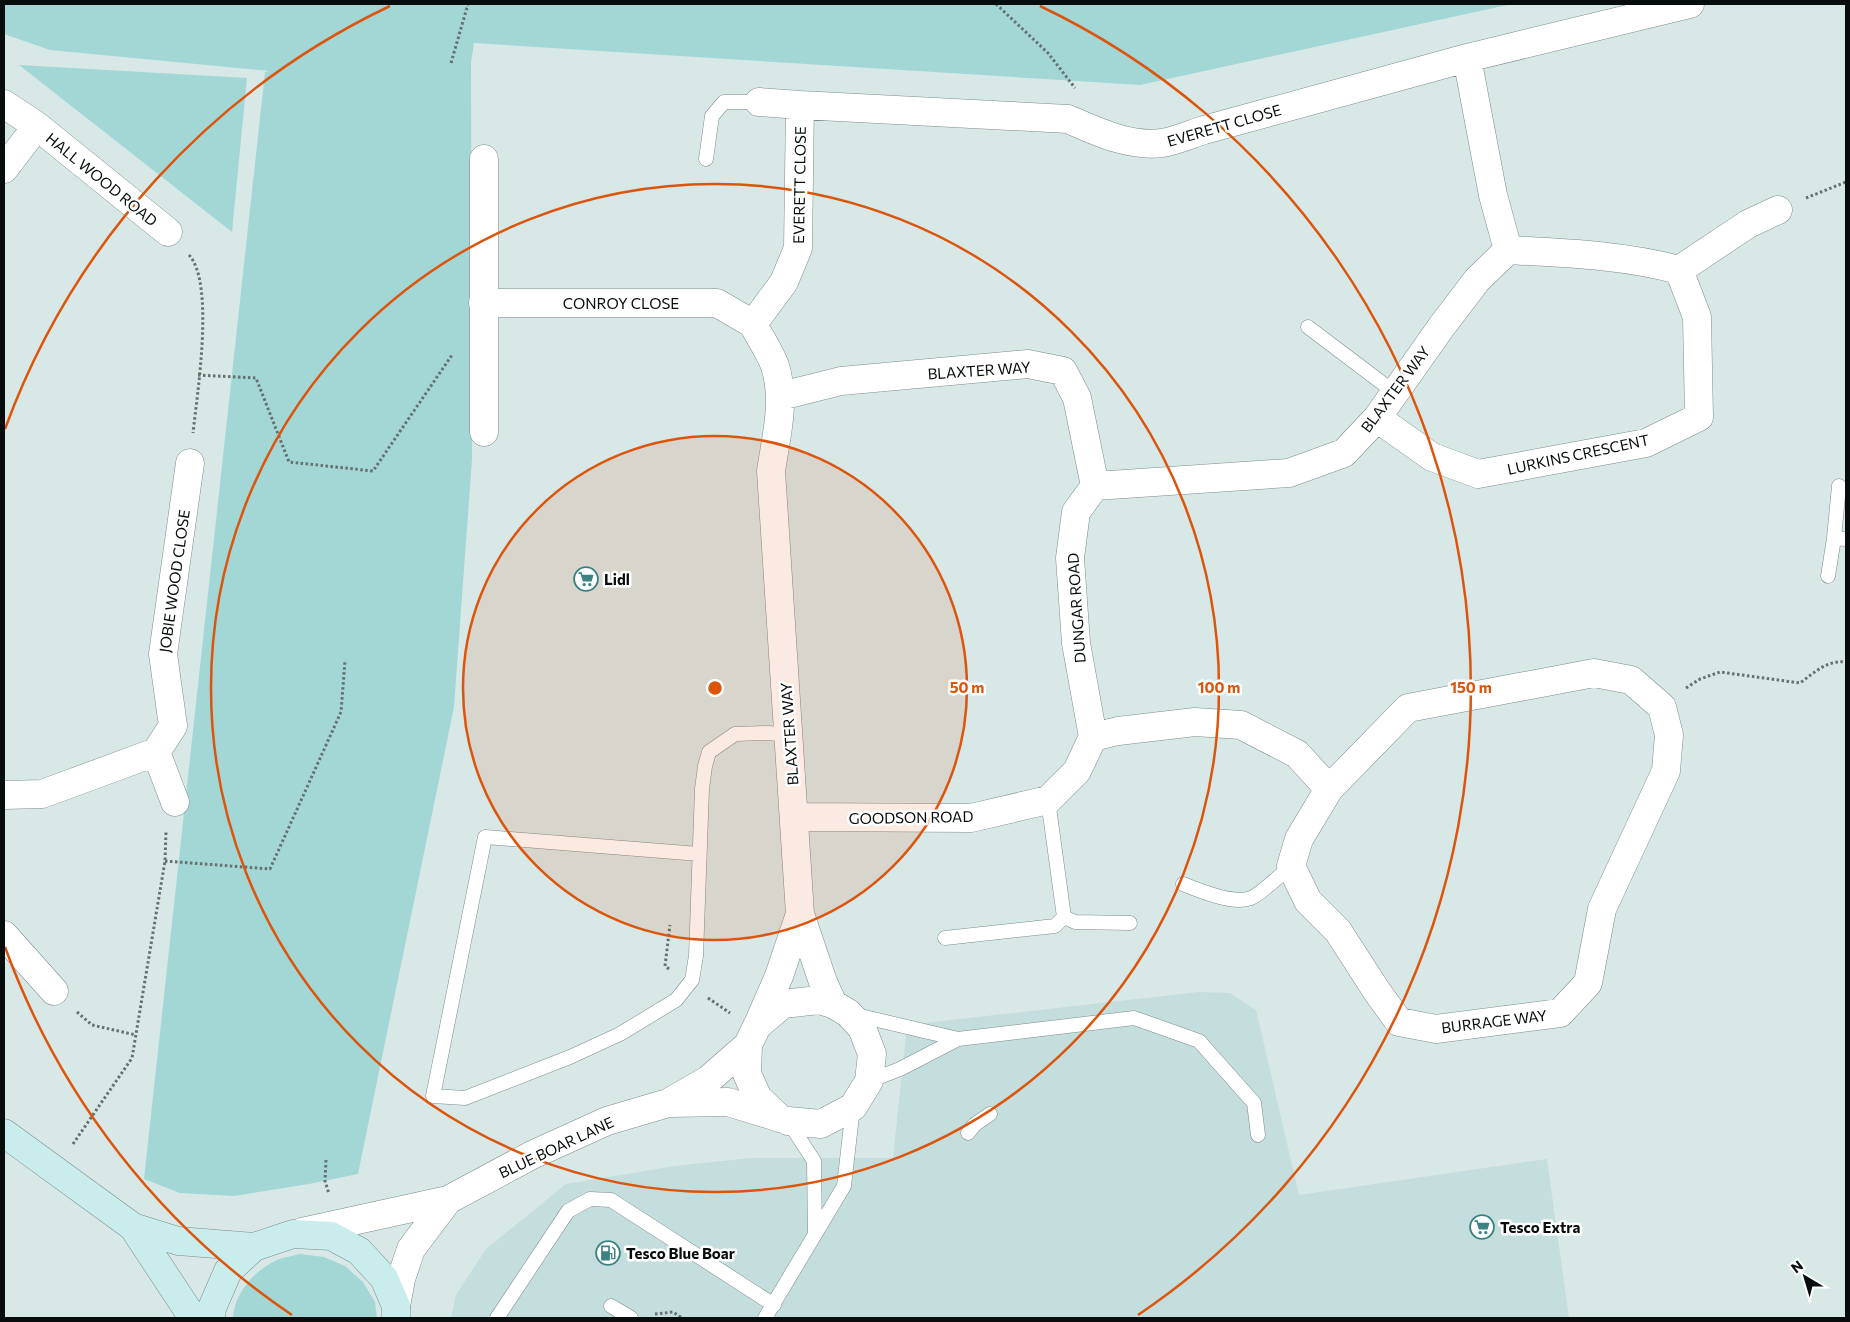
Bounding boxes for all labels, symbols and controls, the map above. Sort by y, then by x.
street label: EVERETT CLOSE [1165,100,1283,150]
street label: EVERETT CLOSE [789,126,809,244]
street label: HALL WOOD ROAD [43,129,161,229]
street label: CONROY CLOSE [563,294,679,312]
street label: BLAXTER WAY [1357,342,1433,436]
street label: BLAXTER WAY [927,357,1031,383]
street label: LURKINS CRESCENT [1505,430,1651,478]
street label: JOBIE WOOD CLOSE [155,508,193,654]
street label: DUNGAR ROAD [1063,552,1089,664]
supermarket icon: Lidl [573,566,599,592]
place label: Lidl [604,570,630,588]
text: 50 m [950,678,984,696]
text: 100 m [1198,678,1240,696]
text: 150 m [1450,678,1492,696]
centre of rings [706,679,724,697]
street label: BLAXTER WAY [776,682,802,786]
street label: GOODSON ROAD [848,807,974,827]
street label: BURRAGE WAY [1440,1006,1548,1036]
street label: BLUE BOAR LANE [496,1112,616,1182]
supermarket icon: Tesco Extra [1469,1214,1495,1240]
place label: Tesco Extra [1500,1218,1580,1236]
fuel station icon: Tesco Blue Boar [595,1240,621,1266]
place label: Tesco Blue Boar [626,1244,735,1262]
north arrow [1780,1252,1830,1302]
text: N [1787,1256,1806,1276]

